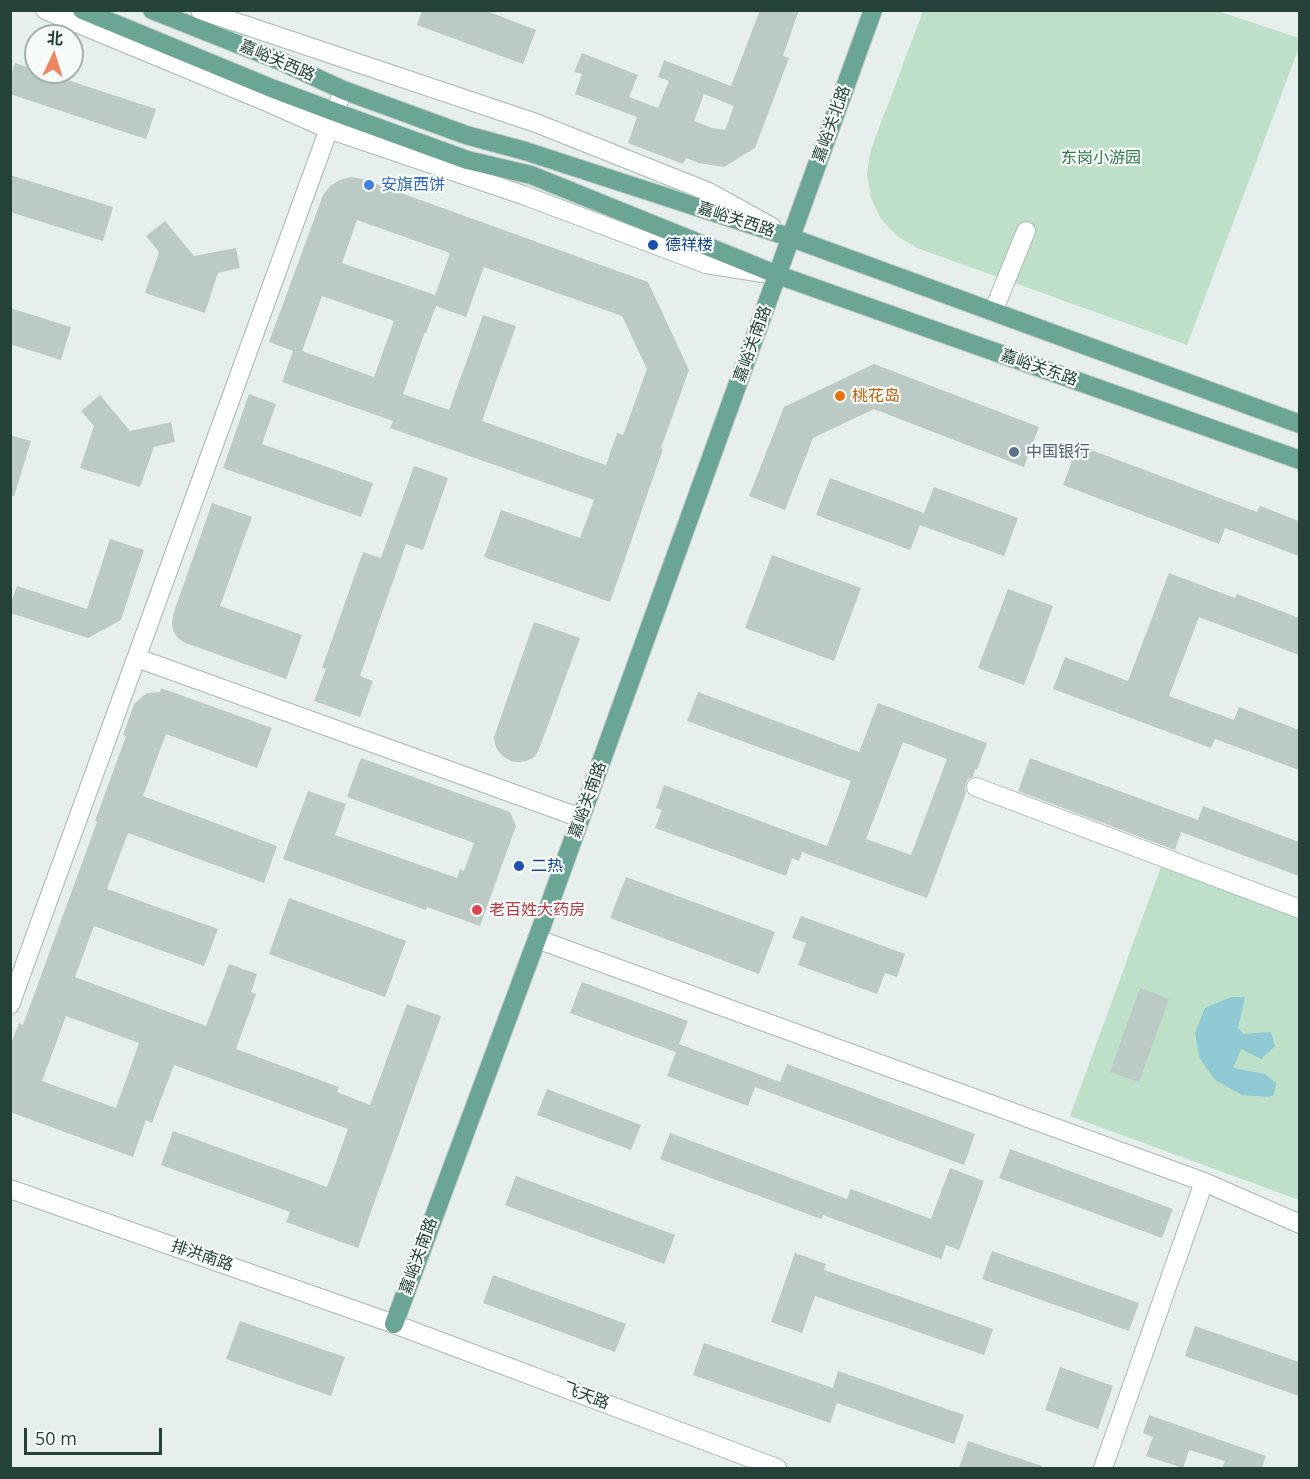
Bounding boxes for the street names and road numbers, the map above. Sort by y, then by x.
street label: 嘉峪关西路 [236,37,318,85]
street label: 嘉峪关北路 [809,83,855,165]
street label: 嘉峪关西路 [695,199,777,241]
street label: 嘉峪关南路 [730,303,776,385]
street label: 嘉峪关东路 [998,346,1080,390]
street label: 嘉峪关南路 [565,759,611,841]
street label: 嘉峪关南路 [396,1215,442,1297]
street label: 排洪南路 [169,1237,235,1275]
street label: 飞天路 [560,1378,612,1414]

